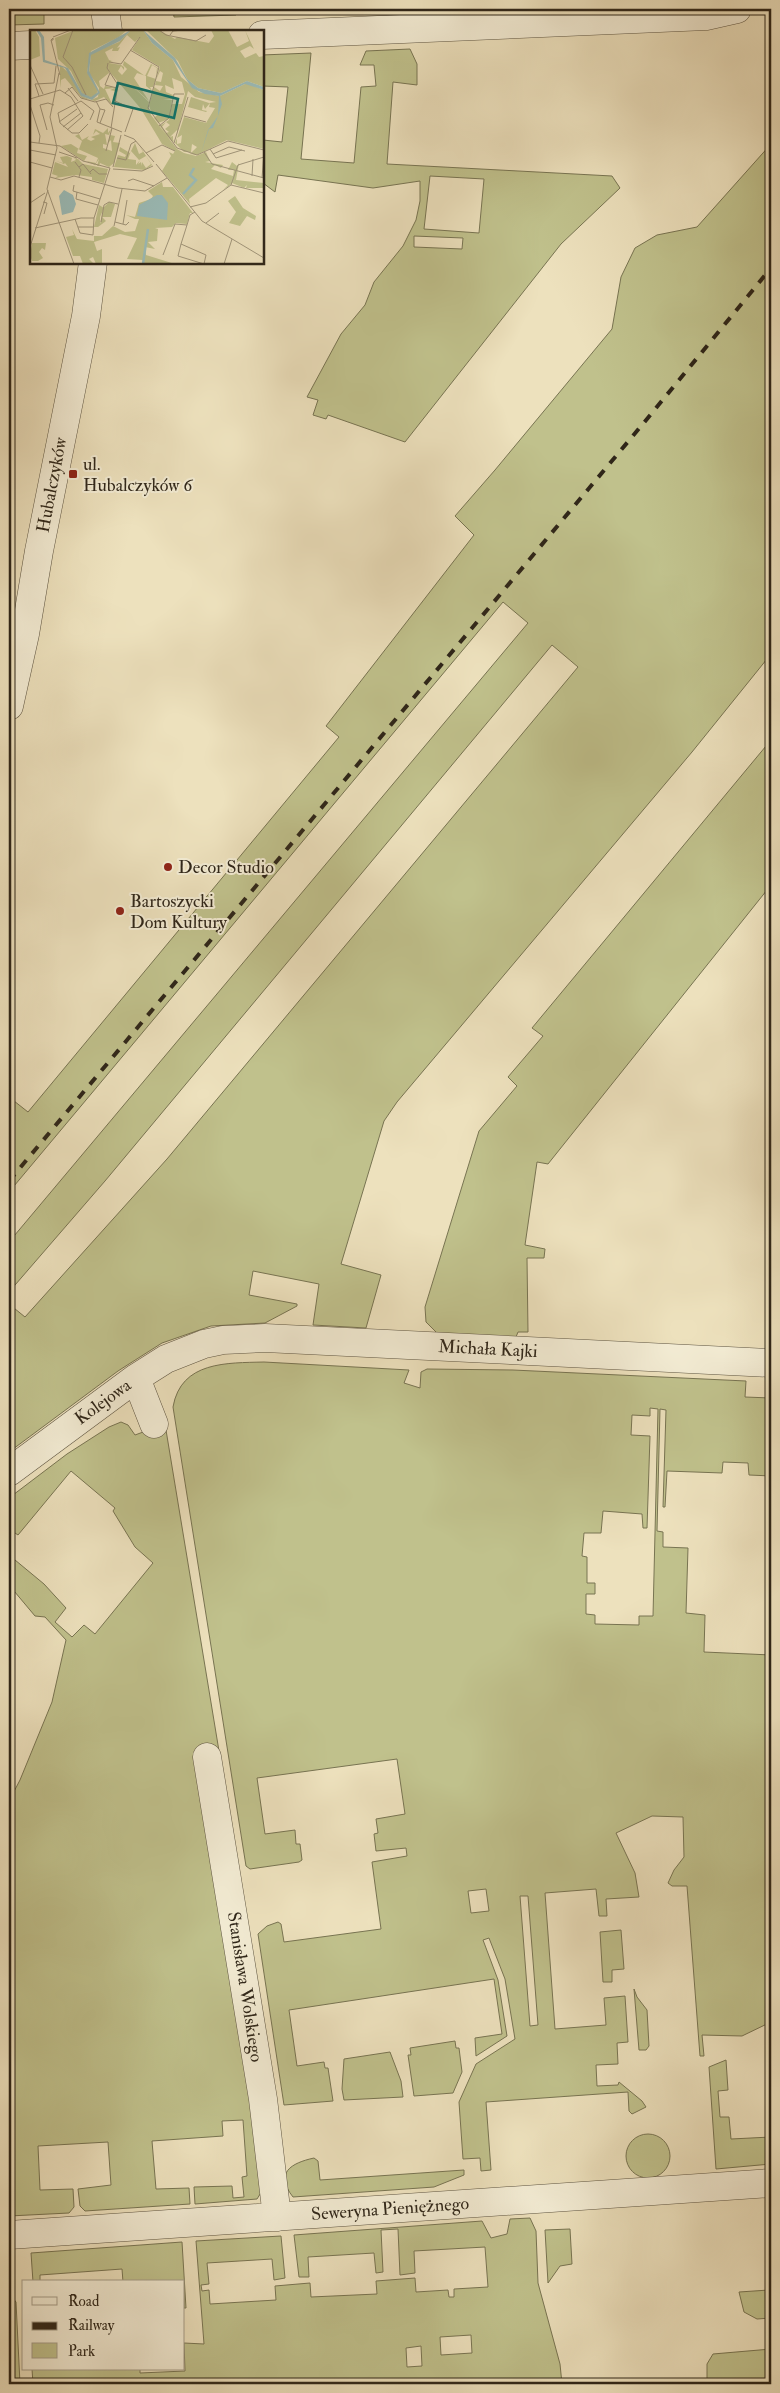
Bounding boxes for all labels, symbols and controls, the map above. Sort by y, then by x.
inset map [30,30,264,264]
street label: Hubalczyków [32,435,73,535]
place label: ul. Hubalczyków 6 [83,453,193,497]
marker: ul. Hubalczyków 6 [67,468,79,480]
place label: Decor Studio [178,856,274,879]
marker: Decor Studio [162,861,174,873]
place label: Bartoszycki Dom Kultury [130,890,228,934]
marker: Bartoszycki Dom Kultury [114,905,126,917]
street label: Michała Kajki [438,1335,538,1363]
street label: Kolejowa [70,1374,136,1430]
street label: Stanisława Wolskiego [222,1910,268,2064]
street label: Seweryna Pieniężnego [310,2192,470,2226]
legend [22,2280,185,2370]
text: Road [68,2292,100,2311]
text: Railway [68,2316,115,2335]
text: Park [68,2342,95,2361]

